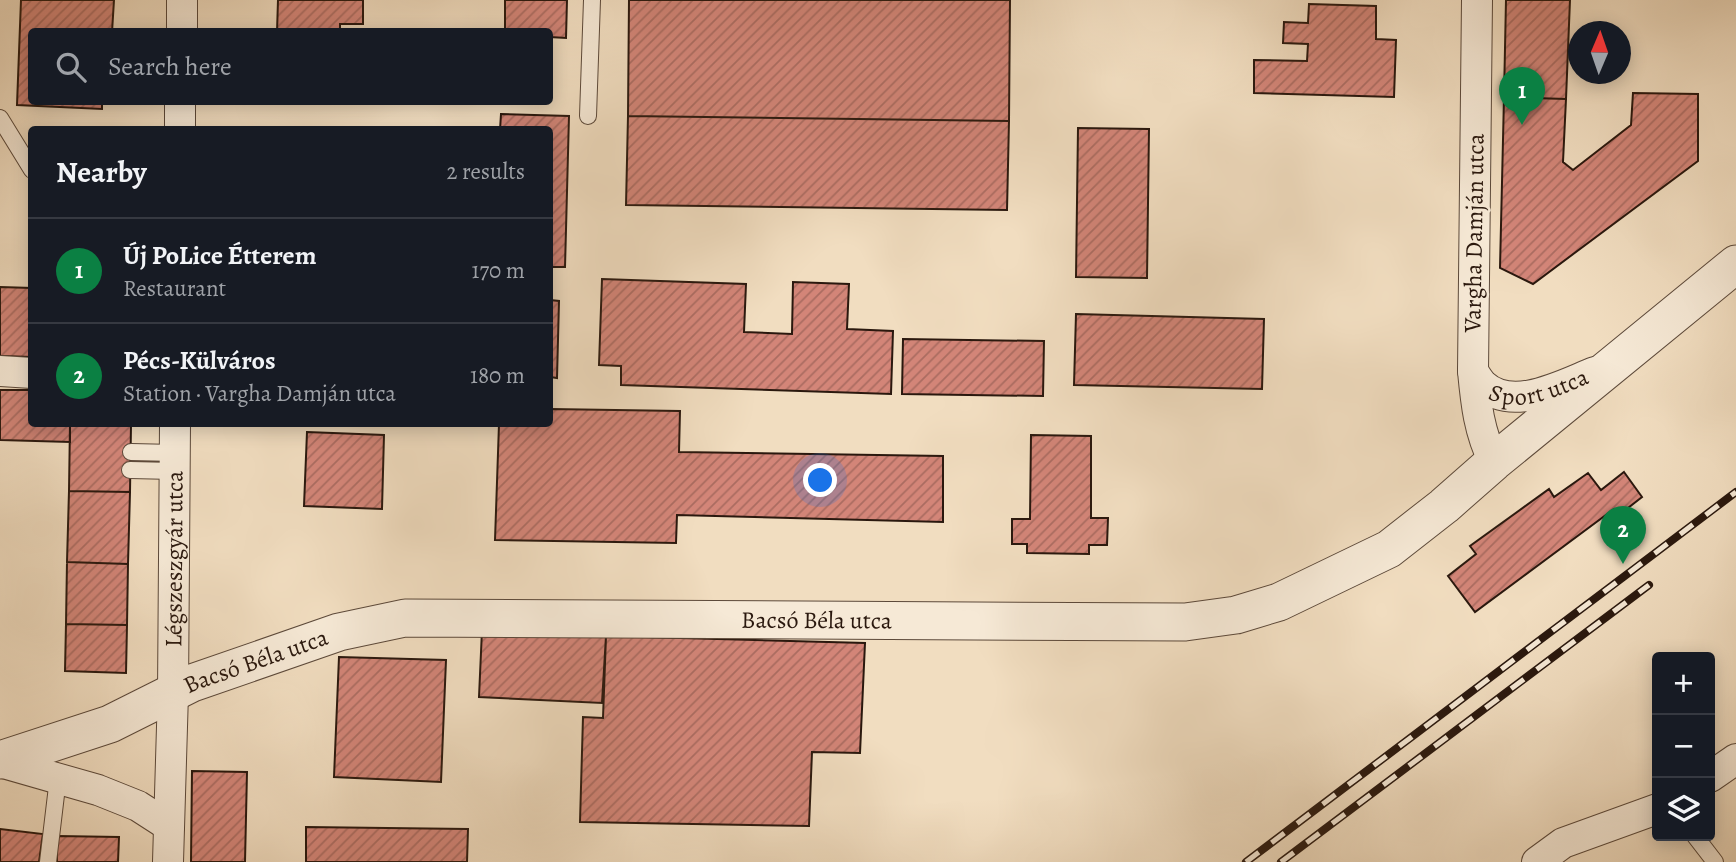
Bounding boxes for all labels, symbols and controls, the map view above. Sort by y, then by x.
north arrow [1568,21,1631,84]
search box [28,28,553,105]
icon: search [52,48,90,86]
text: Search here [108,49,232,84]
pin: 1 [1499,67,1545,125]
street label: Vargha Damján utca [1456,132,1492,334]
text: Nearby [56,152,147,192]
text: 2 results [447,156,525,187]
text: Új PoLice Étterem [123,238,316,273]
text: 1 [75,255,83,286]
text: 170 m [472,255,525,286]
text: Restaurant [123,273,226,304]
text: Pécs-Külváros [123,343,276,378]
text: 2 [73,360,85,391]
text: 180 m [470,360,525,391]
street label: Sport utca [1484,360,1594,413]
text: Station · Vargha Damján utca [123,378,396,409]
your location [803,463,837,497]
street label: Légszeszgyár utca [157,470,191,647]
pin: 2 [1600,506,1646,564]
street label: Bacsó Béla utca [741,604,893,637]
street label: Bacsó Béla utca [178,621,333,701]
map controls [1652,652,1715,841]
button: + [1652,652,1715,715]
button: − [1652,715,1715,778]
button: layers [1652,778,1715,841]

